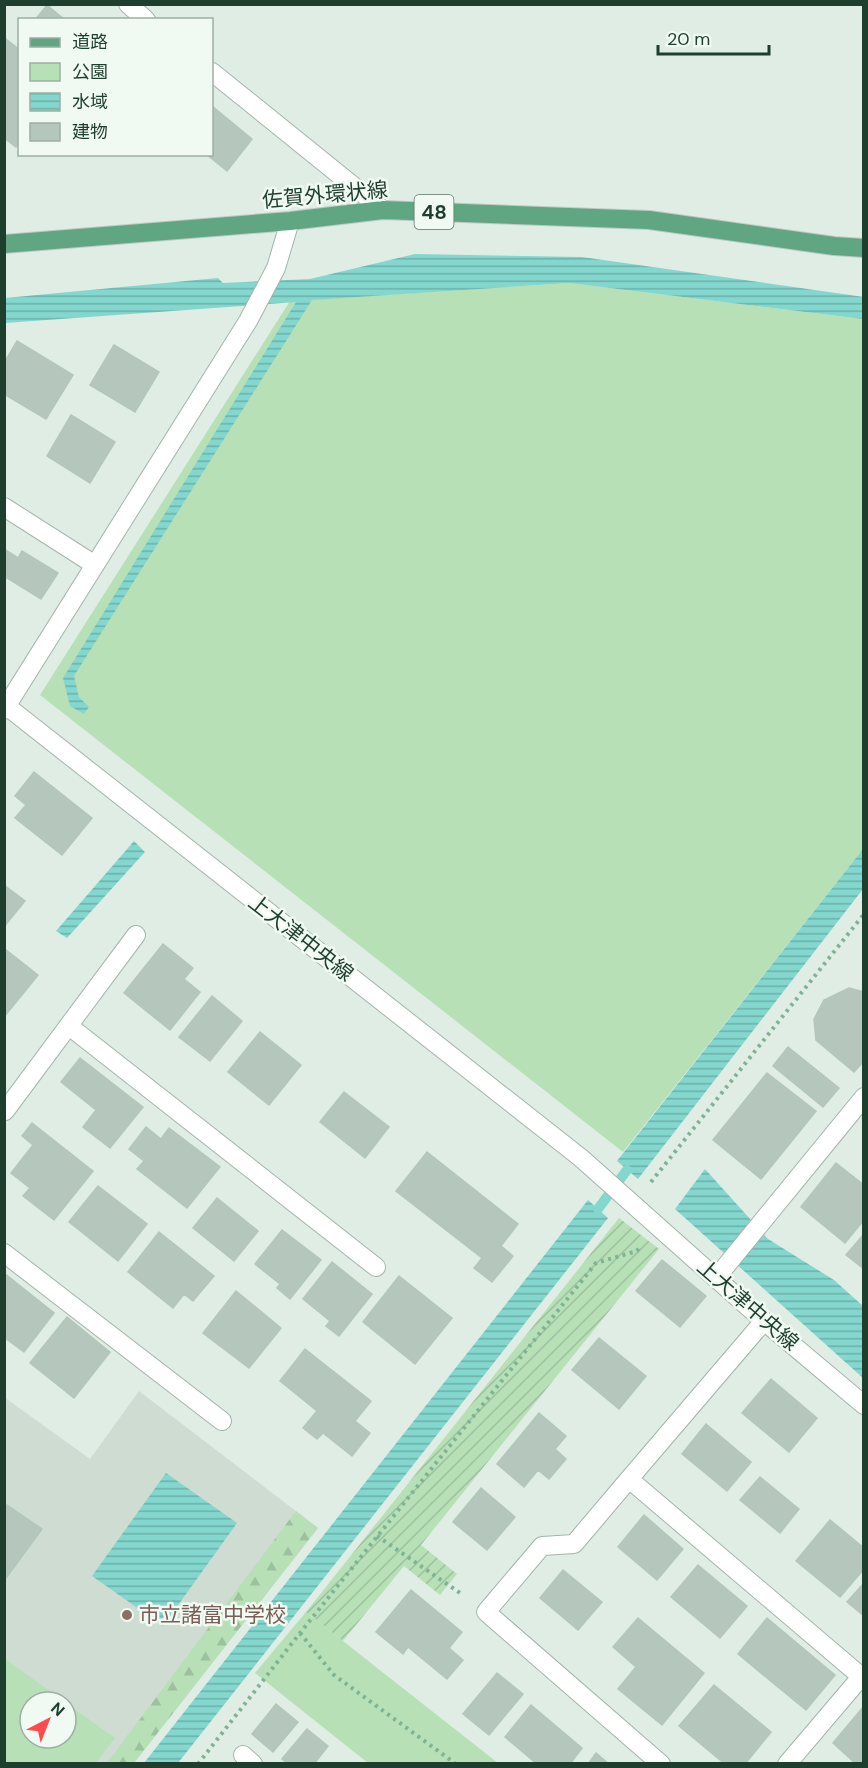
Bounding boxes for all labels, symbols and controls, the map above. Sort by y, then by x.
legend [18,18,213,156]
scale bar [658,18,769,56]
text: 20 m [667,27,710,51]
text: 道路 [72,30,108,54]
text: 公園 [72,60,108,84]
text: 水域 [72,90,108,114]
text: 建物 [72,120,108,144]
street label: 佐賀外環状線 [261,176,389,214]
road number: 48 [414,195,454,229]
street label: 上大津中央線 [243,888,359,988]
street label: 上大津中央線 [691,1253,805,1357]
place label: 市立諸富中学校 [139,1601,286,1629]
marker: 市立諸富中学校 [120,1608,134,1622]
north arrow [18,1690,78,1750]
text: N [46,1698,69,1721]

